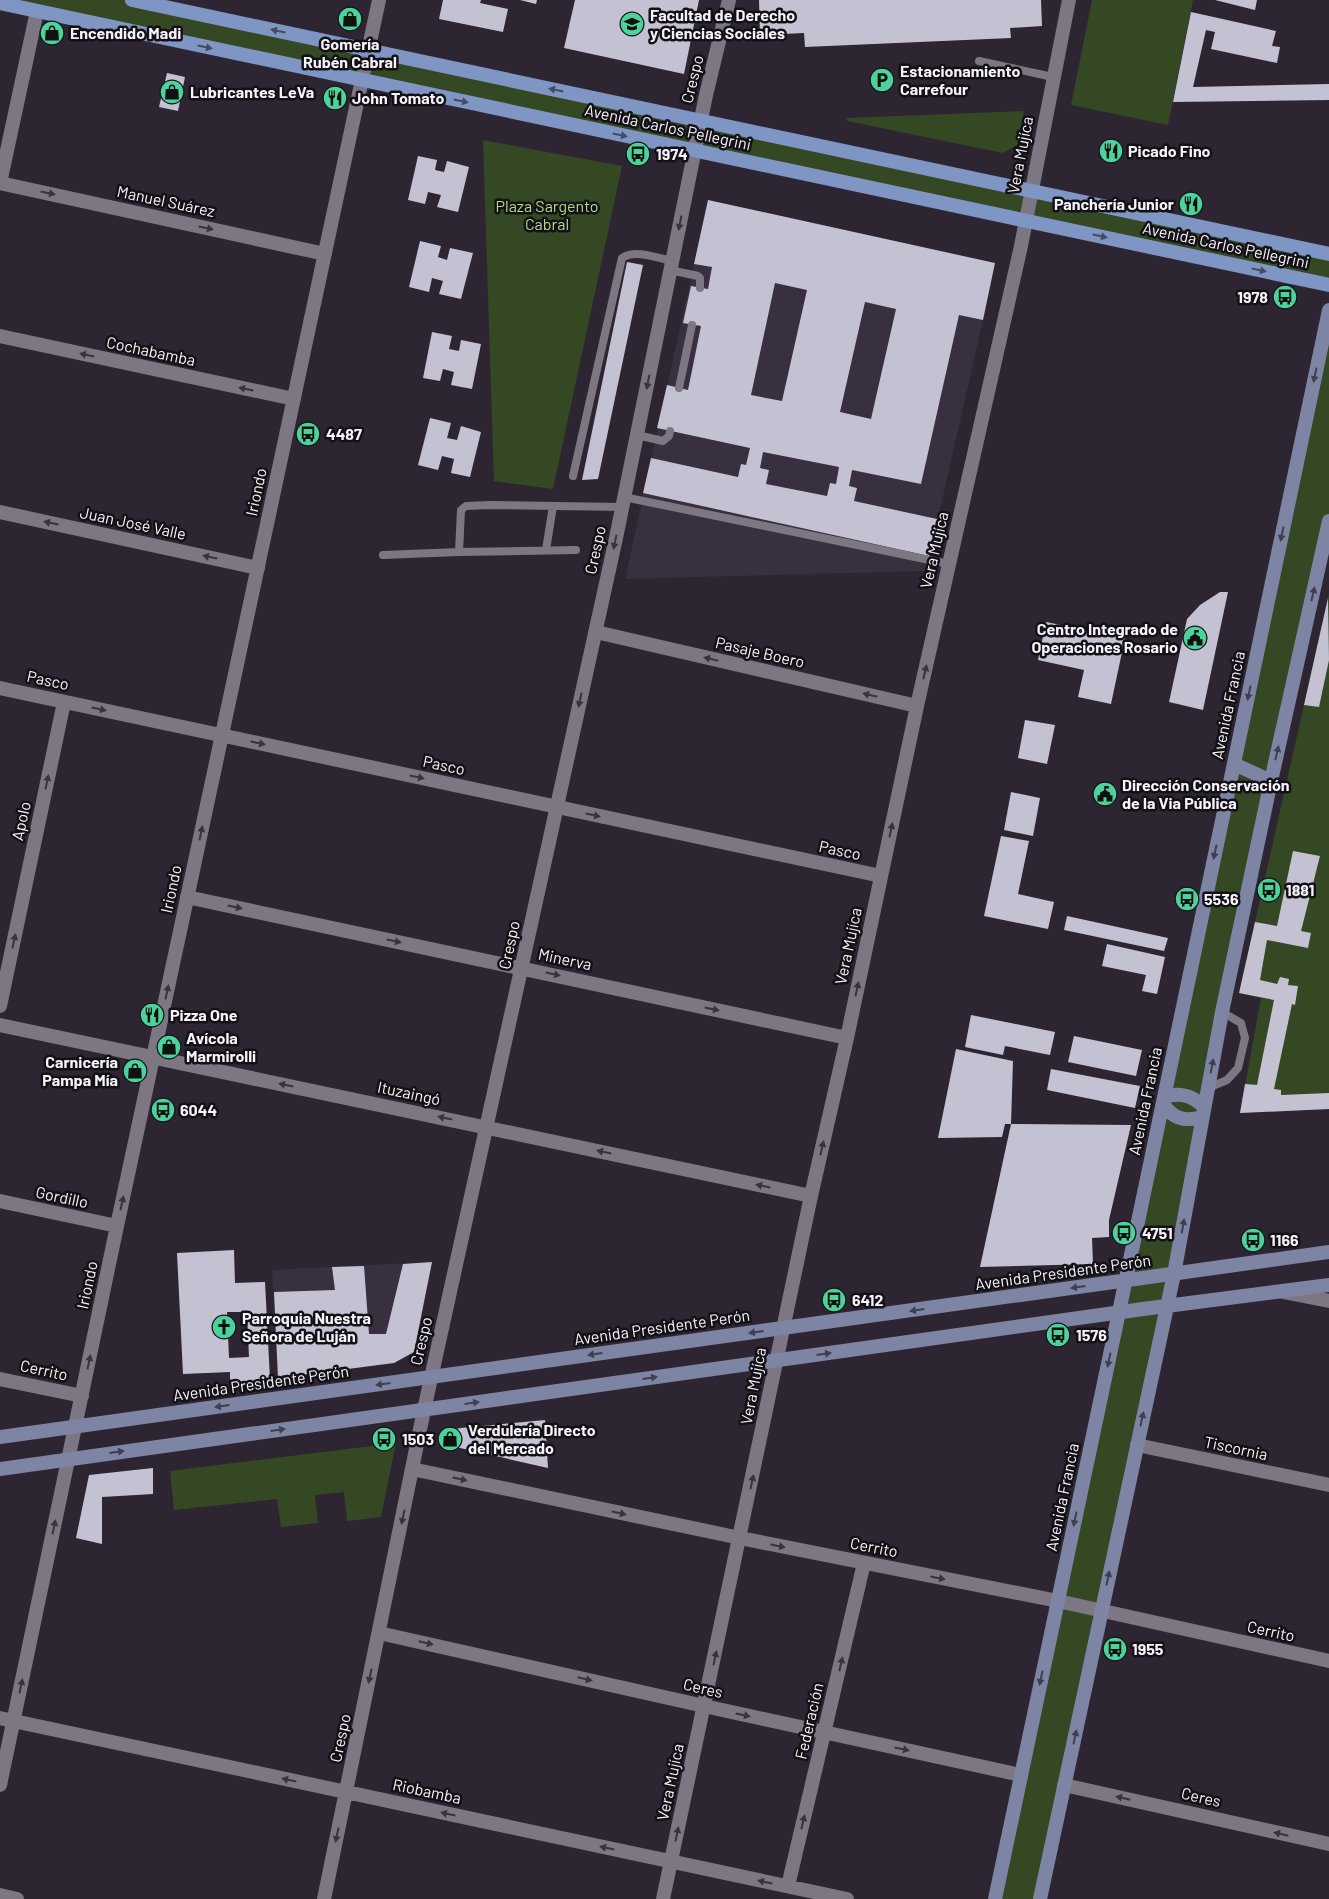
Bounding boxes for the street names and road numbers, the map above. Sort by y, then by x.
street label: Crespo [676,53,707,105]
street label: Avenida Carlos Pellegrini [583,100,753,153]
street label: Vera Mujíca [1003,115,1036,195]
street label: Manuel Suárez [115,181,217,220]
street label: Avenida Carlos Pellegrini [1141,218,1311,271]
street label: Cochabamba [105,332,197,369]
street label: Iriondo [241,466,270,518]
street label: Juan José Valle [78,502,188,543]
street label: Vera Mujíca [915,510,952,590]
street label: Crespo [580,524,609,576]
street label: Pasaje Boero [714,632,807,671]
street label: Avenida Francia [1207,649,1248,761]
street label: Pasco [25,666,71,693]
street label: Pasco [421,751,467,778]
street label: Apolo [7,800,34,842]
street label: Pasco [817,836,863,863]
street label: Iriondo [156,863,185,915]
street label: Vera Mujíca [830,906,865,986]
street label: Crespo [494,919,523,971]
street label: Minerva [537,944,594,973]
street label: Avenida Francia [1124,1045,1165,1157]
street label: Ituzaingó [376,1077,442,1108]
street label: Gordillo [34,1182,90,1211]
street label: Avenida Presidente Perón [974,1250,1152,1293]
street label: Iriondo [72,1259,101,1311]
street label: Avenida Presidente Perón [573,1305,751,1348]
street label: Crespo [406,1315,435,1367]
street label: Vera Mujíca [736,1346,769,1426]
street label: Cerrito [19,1355,70,1384]
street label: Avenida Presidente Perón [172,1361,350,1404]
street label: Tiscornia [1203,1432,1270,1463]
street label: Avenida Francia [1041,1441,1082,1553]
street label: Cerrito [849,1533,900,1560]
street label: Cerrito [1246,1616,1297,1645]
street label: Ceres [681,1674,725,1701]
street label: Federación [791,1681,827,1761]
street label: Crespo [325,1712,354,1764]
street label: Vera Mujíca [652,1742,687,1822]
street label: Riobamba [391,1774,463,1807]
street label: Ceres [1179,1783,1223,1810]

